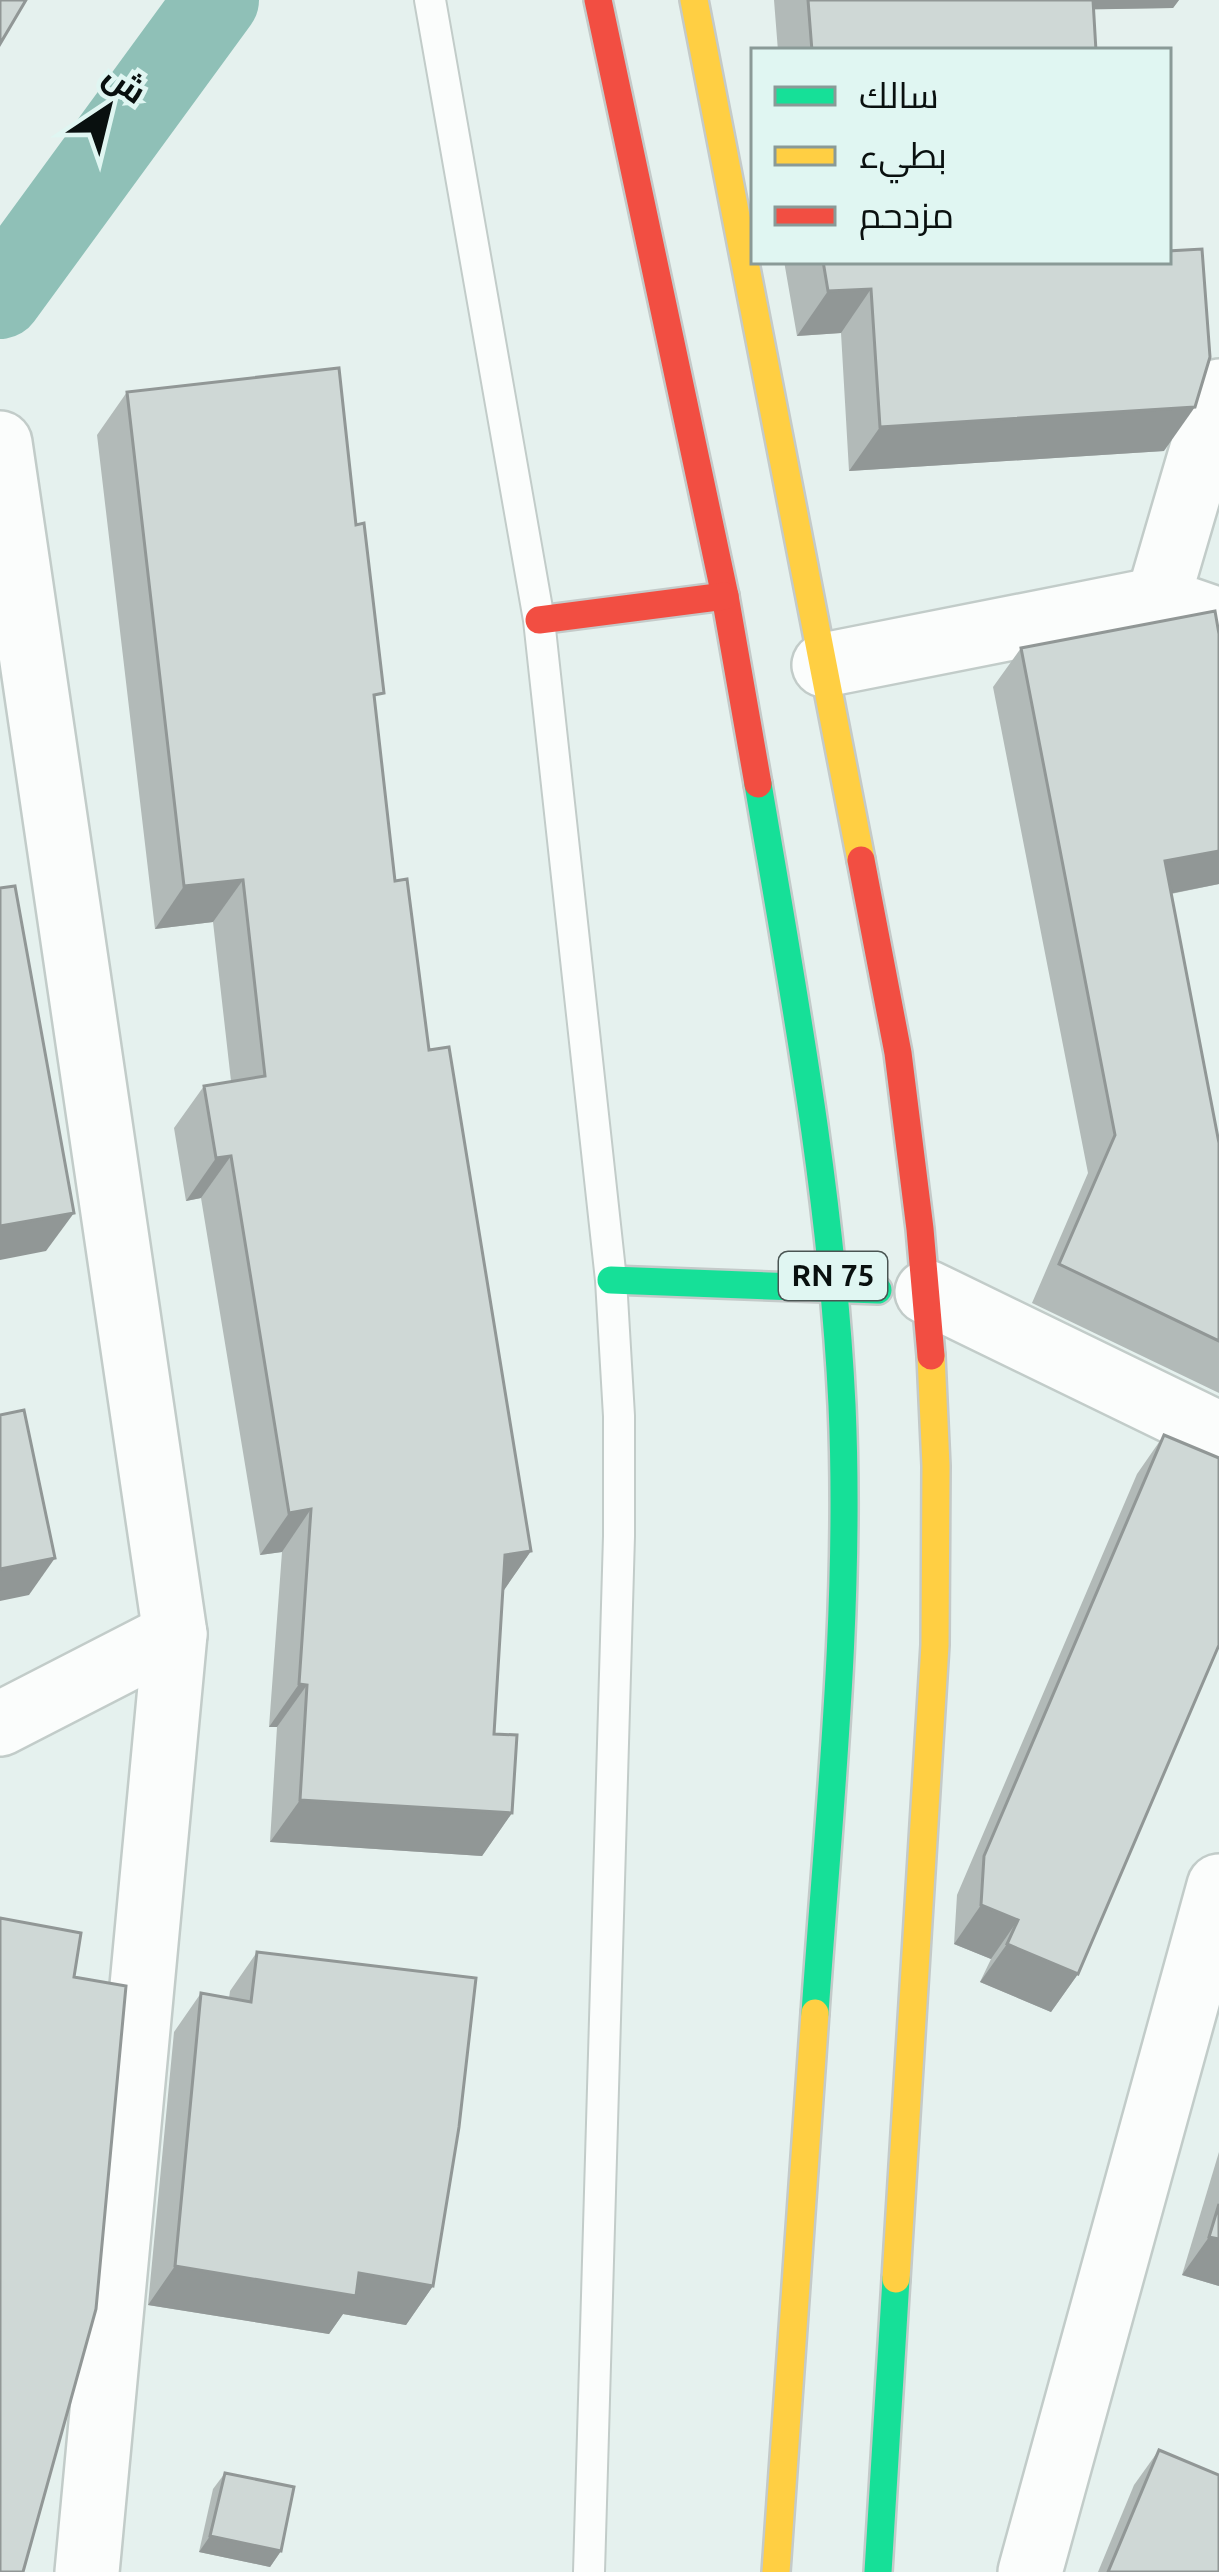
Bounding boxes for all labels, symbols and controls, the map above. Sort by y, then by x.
north arrow [48,48,168,168]
legend [751,48,1171,264]
text: ش [96,56,153,112]
text: سالك [859,74,939,115]
text: بطيء [859,134,947,184]
text: مزدحم [859,194,954,240]
road number: RN 75 [779,1252,887,1300]

